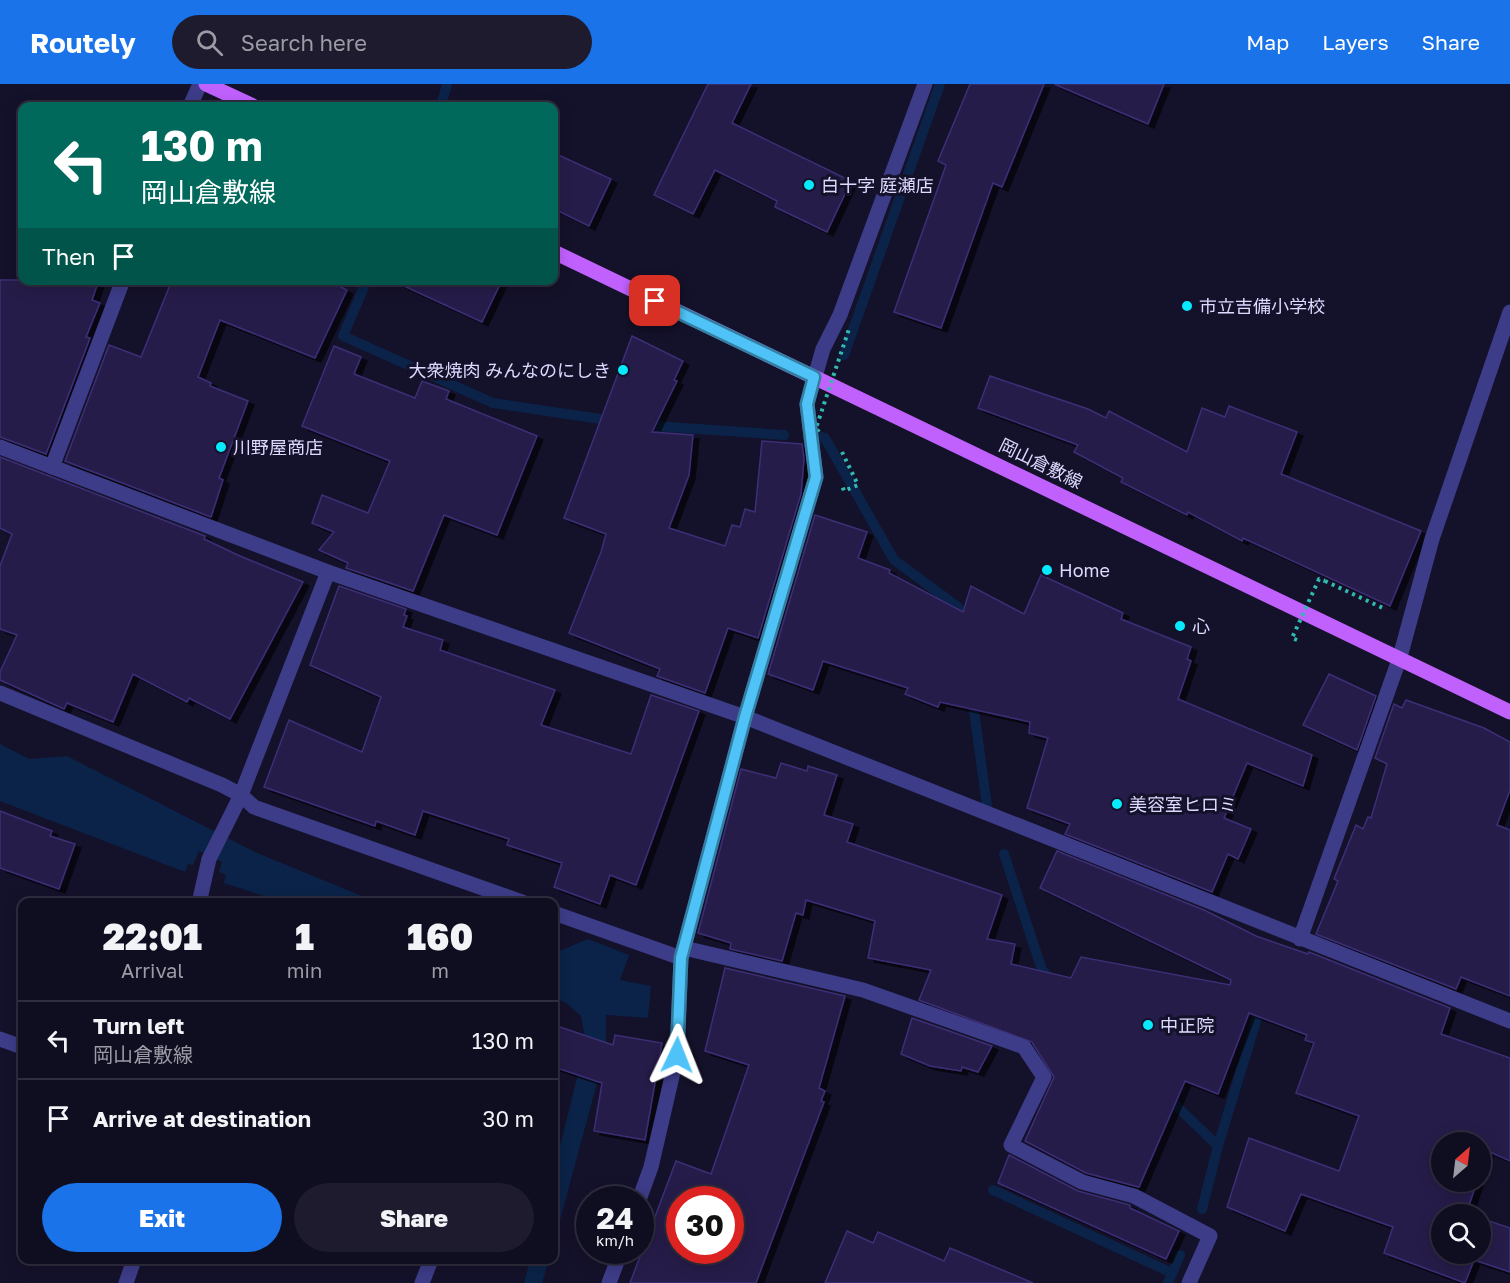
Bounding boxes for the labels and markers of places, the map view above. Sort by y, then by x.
place label: 白十字 庭瀬店 [821,174,934,196]
marker: 白十字 庭瀬店 [802,178,816,192]
pin [629,275,680,326]
place label: 市立吉備小学校 [1199,295,1325,317]
marker: 市立吉備小学校 [1180,299,1194,313]
place label: 大衆焼肉 みんなのにしき [409,359,611,381]
marker: 大衆焼肉 みんなのにしき [616,363,630,377]
place label: 川野屋商店 [233,436,323,458]
marker: 川野屋商店 [214,440,228,454]
place label: Home [1059,559,1110,581]
marker: Home [1040,563,1054,577]
place label: 心 [1192,615,1210,637]
marker: 心 [1173,619,1187,633]
place label: 美容室ヒロミ [1129,793,1237,815]
marker: 美容室ヒロミ [1110,797,1124,811]
place label: 中正院 [1160,1014,1214,1036]
marker: 中正院 [1141,1018,1155,1032]

